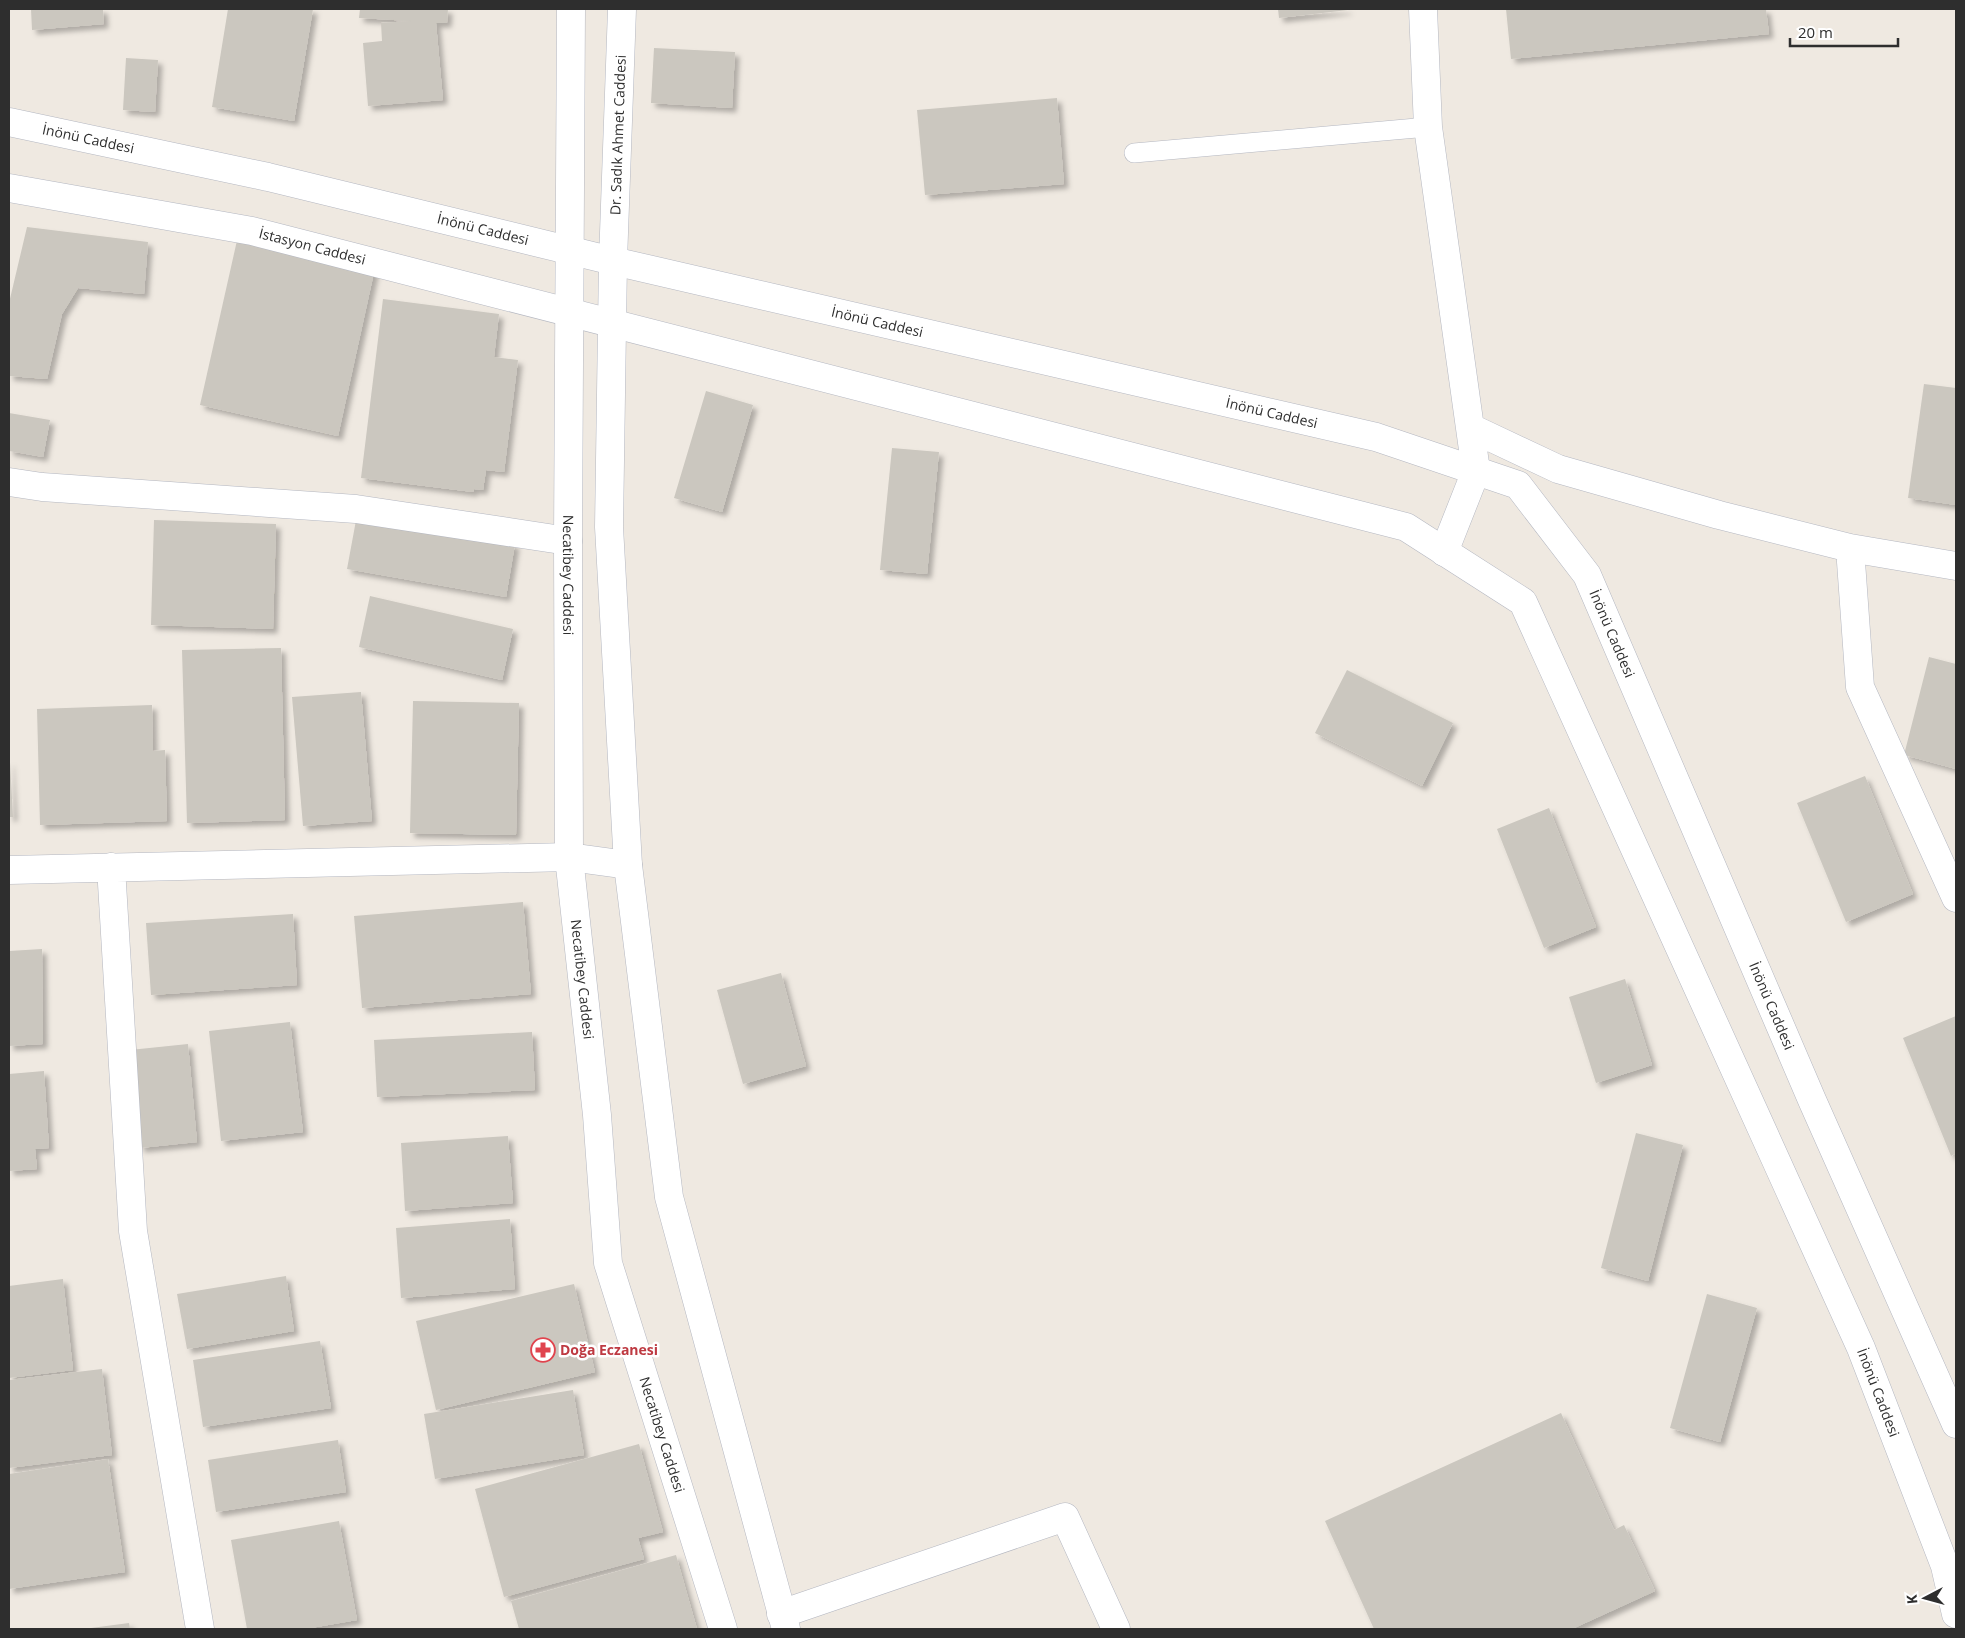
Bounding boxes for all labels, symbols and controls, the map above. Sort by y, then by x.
scale bar [1790,15,1898,47]
text: 20 m [1798,22,1833,42]
street label: Dr. Sadık Ahmet Caddesi [605,54,630,215]
street label: İnönü Caddesi [41,119,136,157]
street label: İnönü Caddesi [435,209,531,249]
street label: İstasyon Caddesi [257,223,368,269]
street label: İnönü Caddesi [830,302,925,341]
street label: İnönü Caddesi [1224,393,1320,432]
street label: Necatibey Caddesi [559,515,578,635]
street label: İnönü Caddesi [1585,587,1640,680]
street label: Necatibey Caddesi [567,918,599,1040]
street label: İnönü Caddesi [1745,959,1799,1052]
pharmacy icon: Doğa Eczanesi [530,1337,556,1363]
place label: Doğa Eczanesi [560,1340,658,1359]
street label: İnönü Caddesi [1853,1345,1904,1440]
street label: Necatibey Caddesi [635,1374,690,1495]
north arrow [1900,1573,1950,1623]
text: K [1902,1593,1922,1605]

